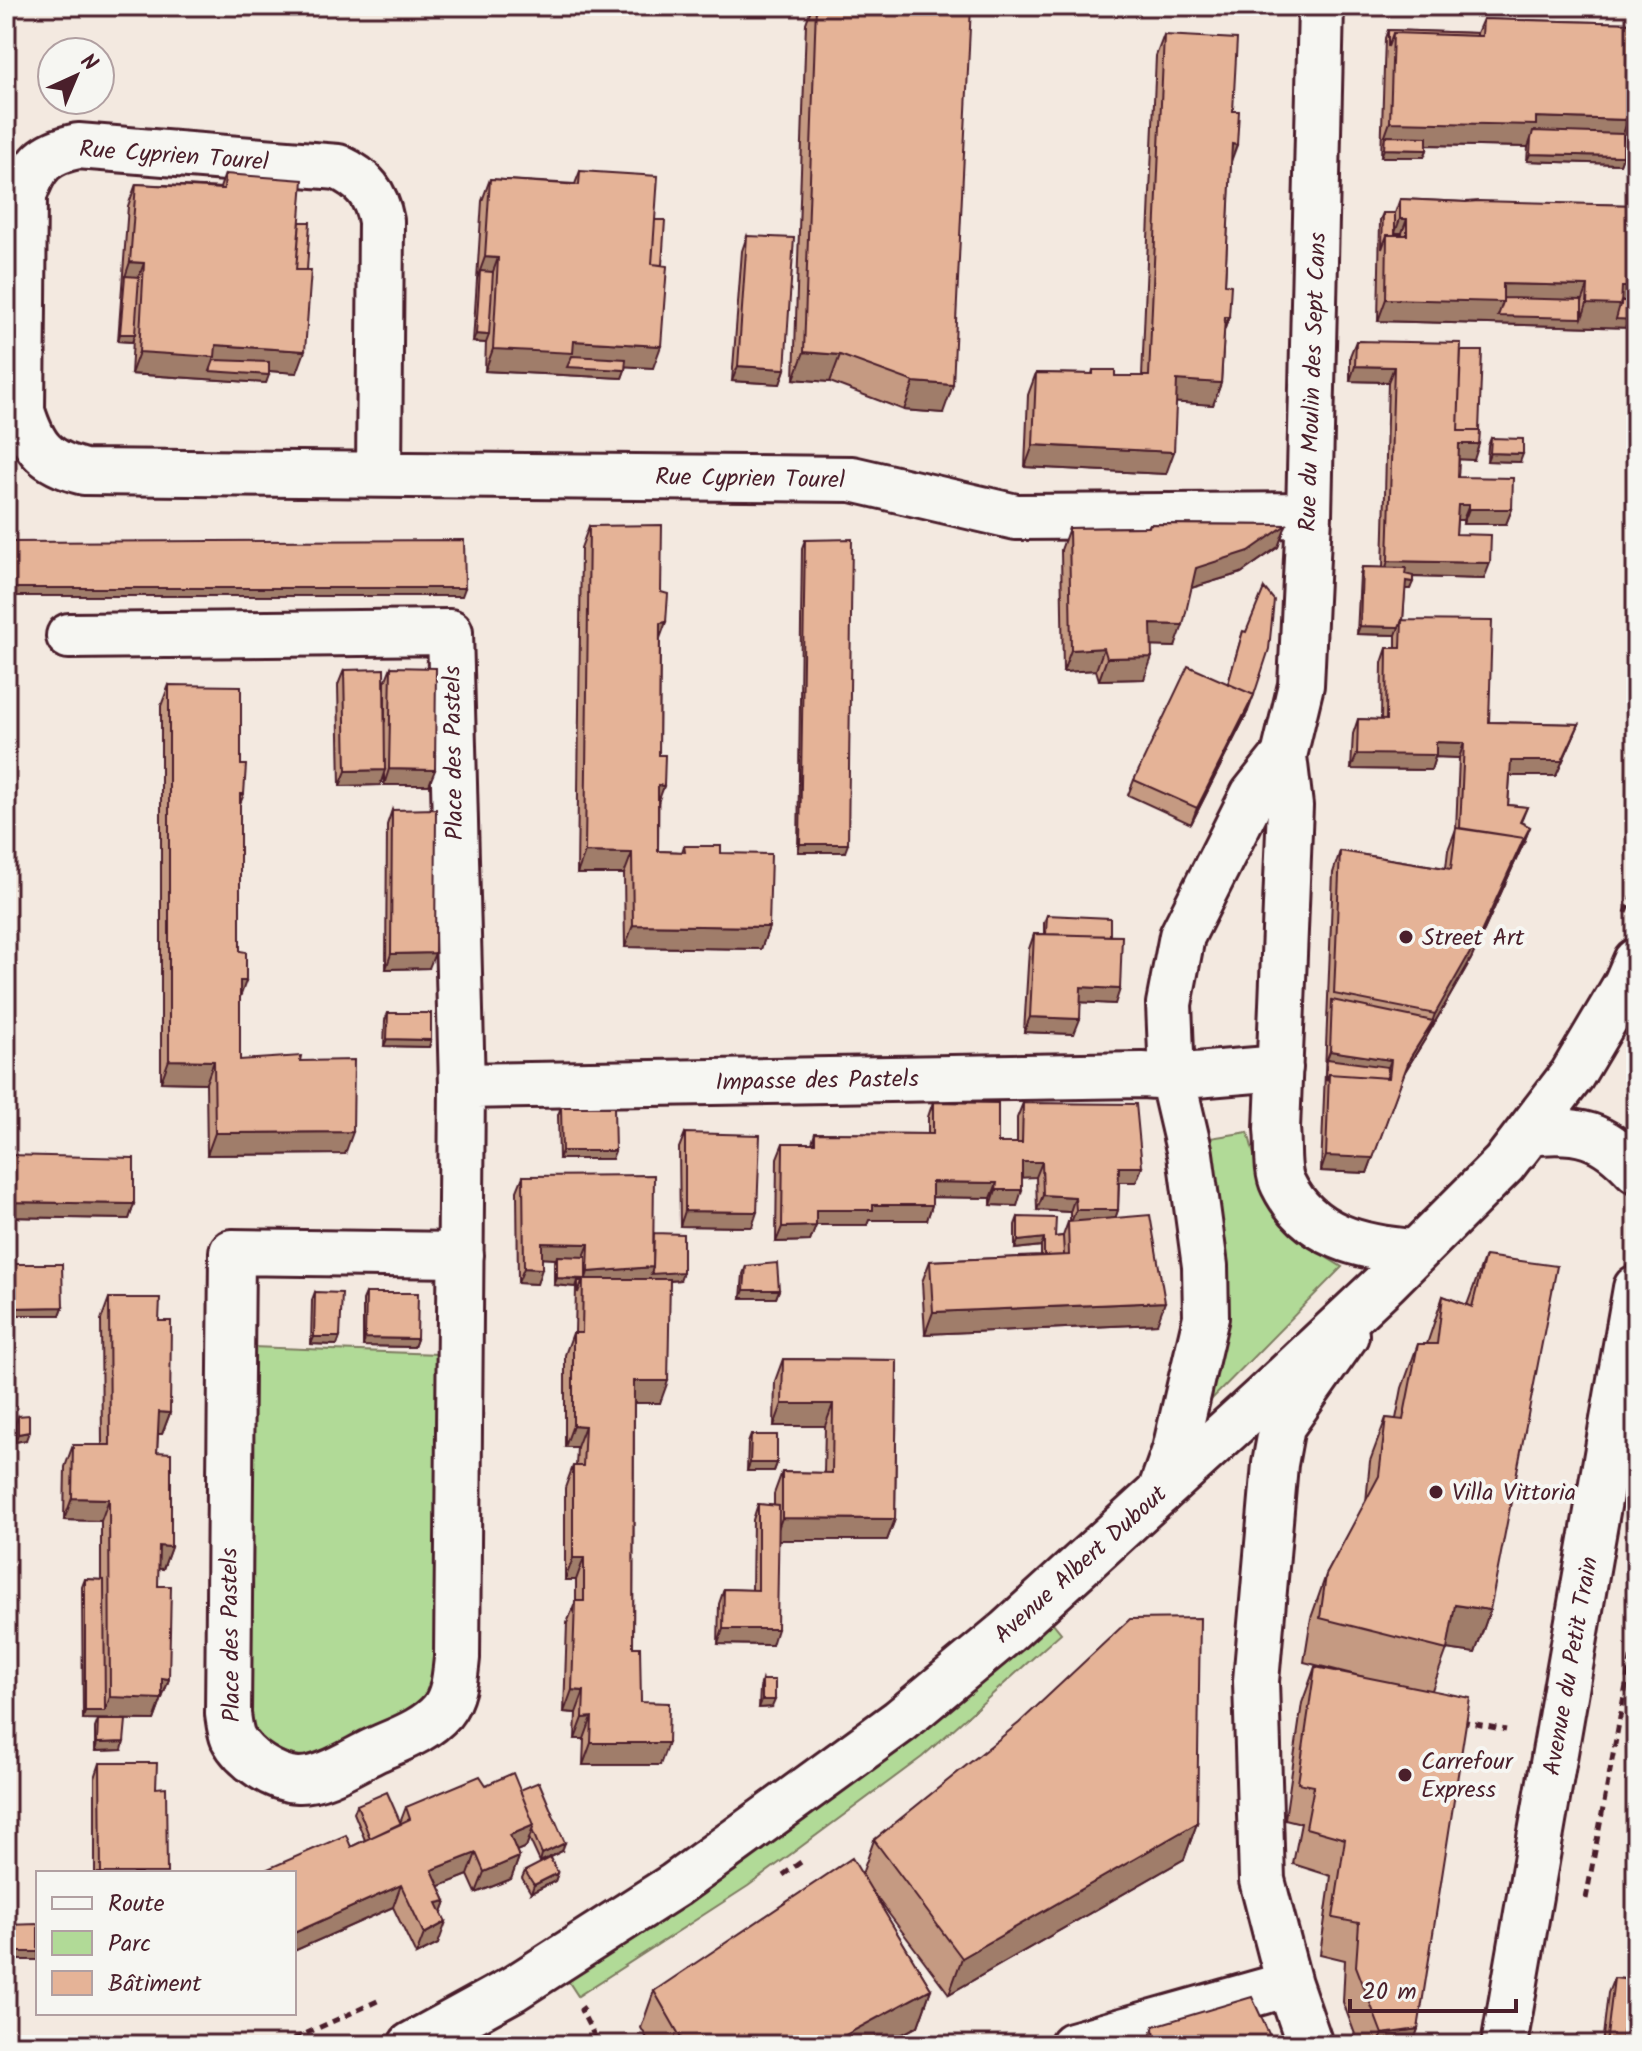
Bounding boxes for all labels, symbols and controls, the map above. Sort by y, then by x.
north arrow [36,36,116,116]
text: N [71,46,105,81]
street label: Rue Cyprien Tourel [78,130,270,183]
street label: Rue du Moulin des Sept Cans [1289,232,1338,532]
street label: Rue Cyprien Tourel [655,458,845,501]
street label: Place des Pastels [433,665,476,841]
place label: Street Art [1422,919,1525,958]
marker: Street Art [1397,928,1415,946]
street label: Impasse des Pastels [715,1060,919,1103]
place label: Villa Vittoria [1452,1474,1576,1513]
street label: Avenue Albert Dubout [985,1476,1177,1654]
marker: Villa Vittoria [1427,1483,1445,1501]
street label: Place des Pastels [210,1547,253,1723]
street label: Avenue du Petit Train [1533,1554,1610,1779]
place label: Carrefour Express [1421,1743,1515,1810]
marker: Carrefour Express [1396,1766,1414,1784]
legend [36,1871,296,2015]
text: Route [108,1885,165,1924]
text: Parc [108,1925,151,1964]
scale bar [1350,1963,1516,2013]
text: Bâtiment [108,1965,202,2004]
text: 20 m [1362,1973,1417,2012]

